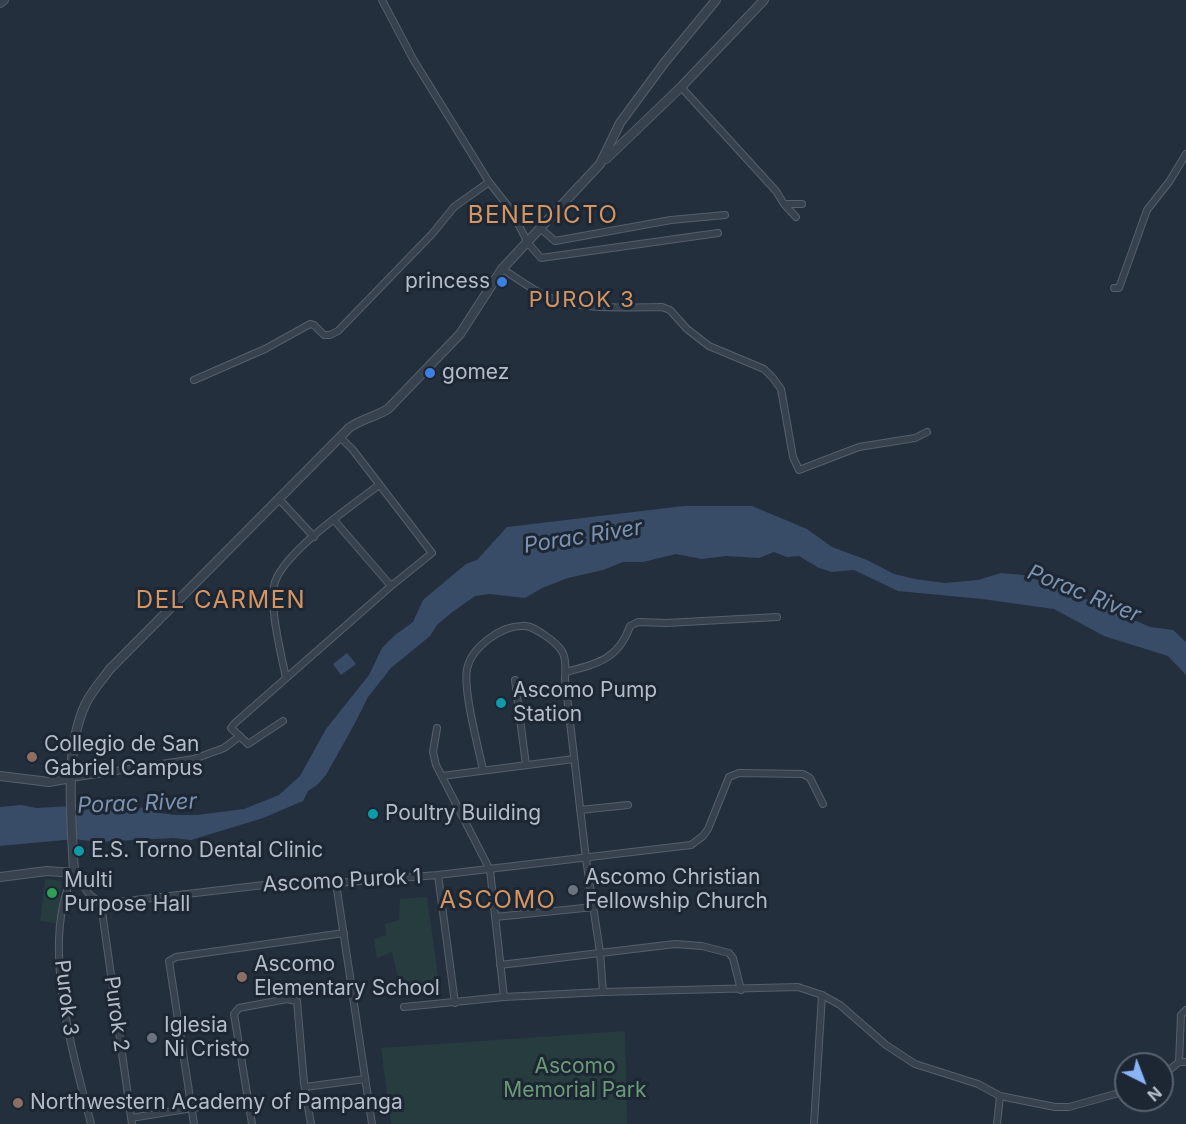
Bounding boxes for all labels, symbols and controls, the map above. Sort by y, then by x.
district label: BENEDICTO [468,202,618,230]
place label: princess [405,269,490,295]
marker: princess [495,275,509,289]
district label: PUROK 3 [529,287,635,313]
place label: gomez [442,360,509,386]
marker: gomez [423,366,437,380]
water label: Porac River [522,515,644,559]
water label: Porac River [1024,559,1144,629]
district label: DEL CARMEN [136,587,306,615]
place label: Ascomo Pump Station [513,678,657,728]
marker: Ascomo Pump Station [494,696,508,710]
place label: Collegio de San Gabriel Campus [44,732,203,782]
marker: Collegio de San Gabriel Campus [25,750,39,764]
water label: Porac River [77,789,197,819]
place label: Poultry Building [385,801,541,827]
marker: Poultry Building [366,807,380,821]
place label: E.S. Torno Dental Clinic [91,838,323,864]
marker: E.S. Torno Dental Clinic [72,844,86,858]
street label: Ascomo Purok 1 [262,864,422,898]
place label: Ascomo Christian Fellowship Church [585,865,768,915]
place label: Multi Purpose Hall [64,868,190,918]
marker: Ascomo Christian Fellowship Church [566,883,580,897]
marker: Multi Purpose Hall [45,886,59,900]
district label: ASCOMO [440,887,556,915]
place label: Ascomo Elementary School [254,952,440,1002]
street label: Purok 3 [49,959,83,1037]
marker: Ascomo Elementary School [235,970,249,984]
street label: Purok 2 [98,975,134,1053]
place label: Iglesia Ni Cristo [164,1013,250,1063]
marker: Iglesia Ni Cristo [145,1031,159,1045]
north arrow [1114,1052,1174,1112]
park label: Ascomo Memorial Park [503,1054,647,1104]
text: N [1143,1082,1166,1105]
place label: Northwestern Academy of Pampanga [30,1090,403,1116]
marker: Northwestern Academy of Pampanga [11,1096,25,1110]

